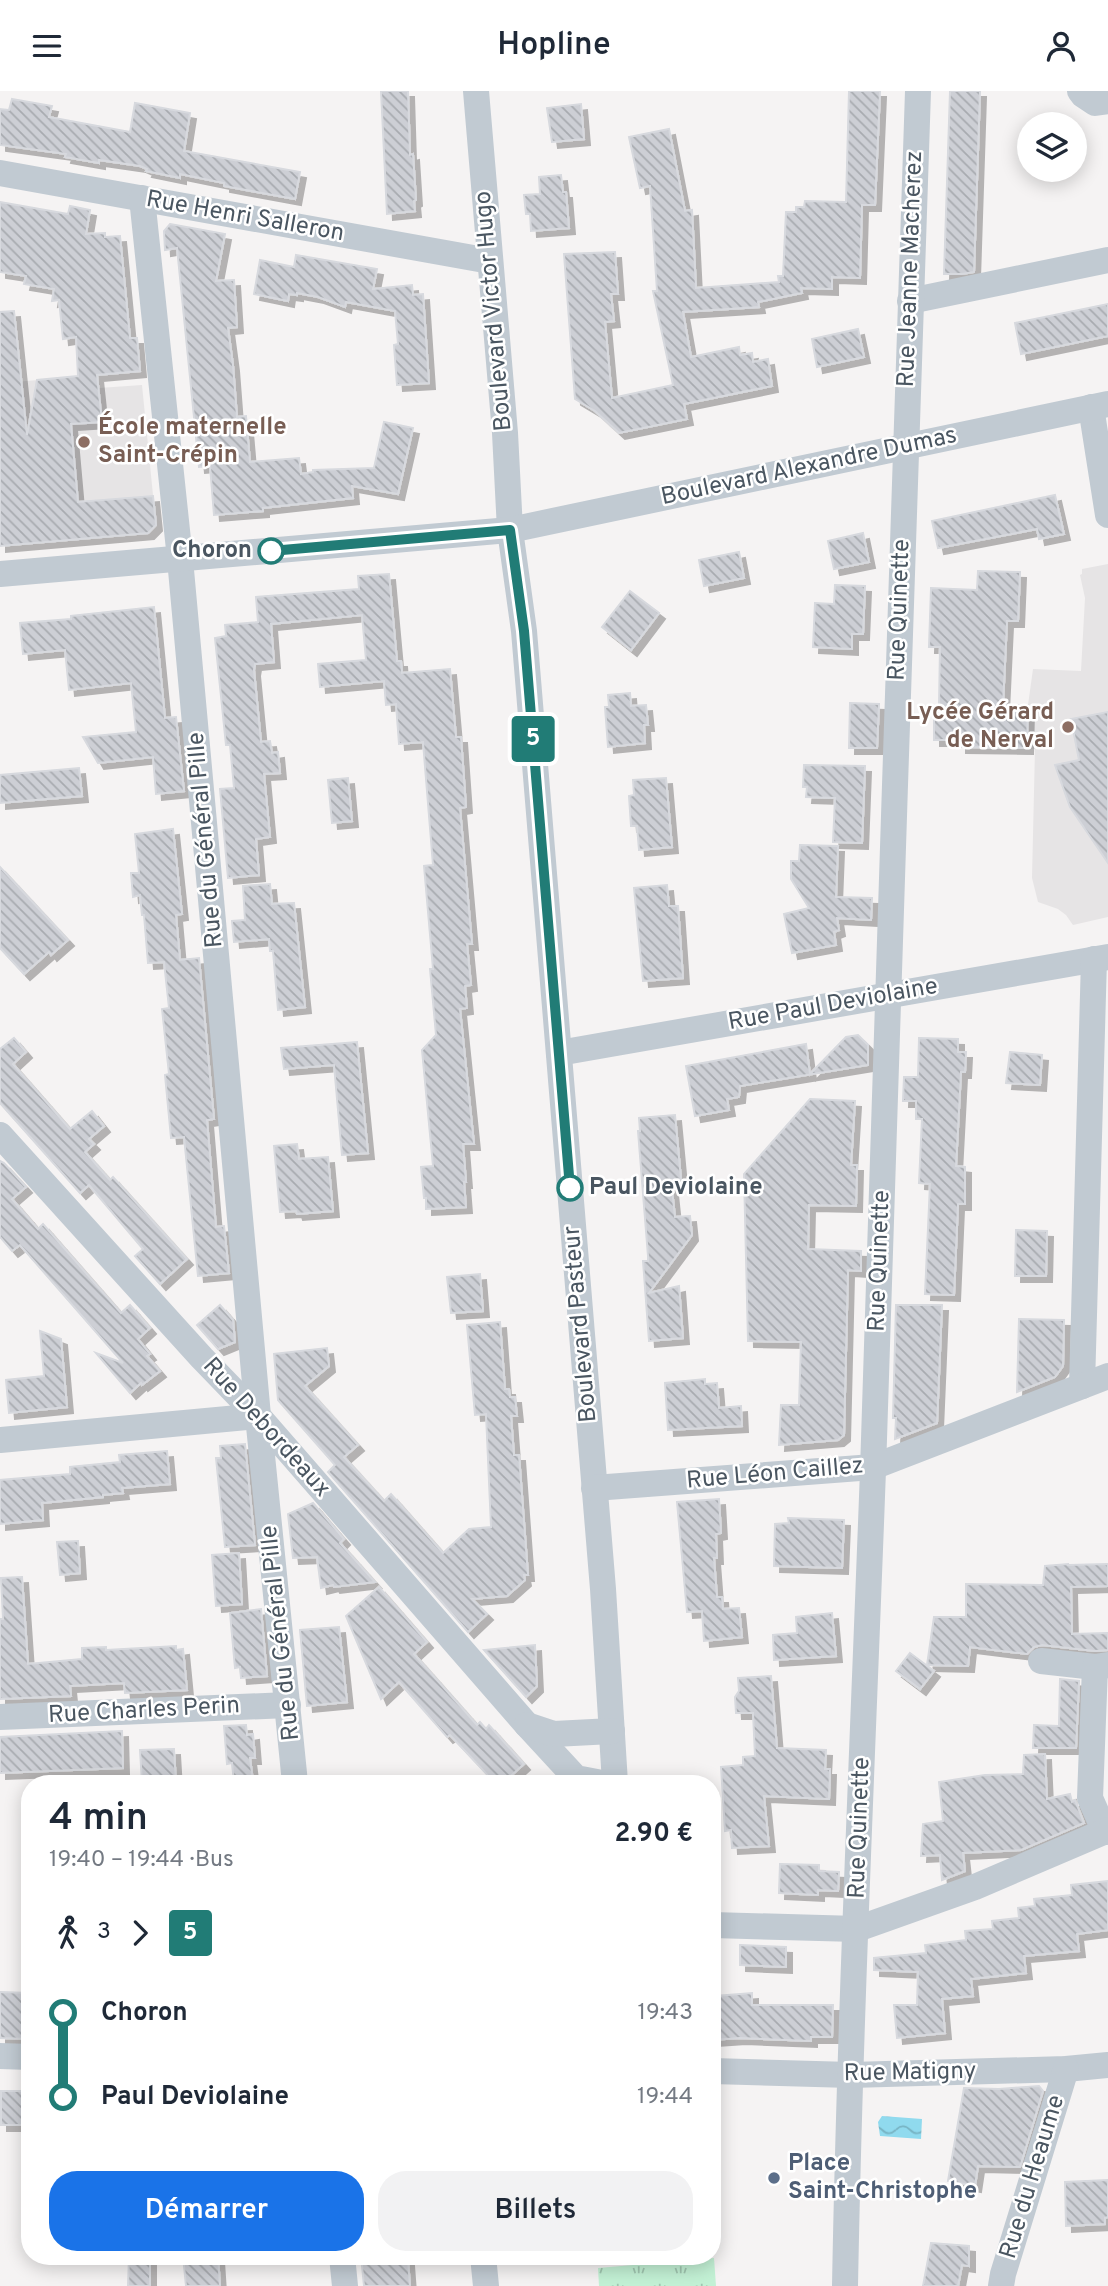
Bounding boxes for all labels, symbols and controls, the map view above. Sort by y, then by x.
text: Hopline [497,26,611,66]
icon: menu [28,27,66,65]
icon: person [1042,27,1080,65]
map controls [1017,112,1087,182]
button: layers [1017,112,1087,182]
street label: Rue Jeanne Macherez [892,150,930,388]
street label: Rue Henri Salleron [144,185,346,249]
street label: Boulevard Victor Hugo [469,190,519,432]
place label: École maternelle Saint-Crépin [98,411,287,471]
street label: Boulevard Alexandre Dumas [658,421,960,513]
marker: École maternelle Saint-Crépin [76,434,92,450]
place label: Choron [172,536,252,566]
marker: Choron [258,538,284,564]
street label: Rue Quinette [883,539,917,681]
place label: Lycée Gérard de Nerval [906,698,1054,756]
line badge: 5 [510,716,556,762]
marker: Lycée Gérard de Nerval [1060,719,1076,735]
text: 5 [526,724,540,754]
street label: Rue du Général Pille [182,731,230,949]
street label: Rue Paul Deviolaine [726,972,940,1038]
place label: Paul Deviolaine [589,1173,763,1203]
marker: Paul Deviolaine [557,1175,583,1201]
street label: Rue Quinette [863,1190,897,1332]
street label: Boulevard Pasteur [557,1224,605,1424]
street label: Rue Debordeaux [195,1352,337,1504]
street label: Rue Léon Caillez [685,1451,865,1497]
street label: Rue du Général Pille [255,1524,307,1742]
street label: Rue Charles Perin [47,1691,241,1731]
street label: Rue Quinette [843,1757,877,1899]
text: 4 min [49,1795,148,1844]
text: 2.90 € [615,1818,693,1851]
text: 19:40 – 19:44 · Bus [49,1846,234,1875]
icon: walk [49,1914,87,1952]
icon: forward [121,1914,159,1952]
text: 3 [97,1918,111,1947]
text: 5 [183,1918,198,1948]
text: Choron [101,1997,188,2030]
text: 19:43 [637,1999,693,2028]
street label: Rue Matigny [843,2057,977,2089]
text: Paul Deviolaine [101,2081,289,2114]
text: 19:44 [637,2083,693,2112]
street label: Rue du Heaume [994,2091,1072,2263]
place label: Place Saint-Christophe [788,2149,977,2207]
marker: Place Saint-Christophe [766,2170,782,2186]
button: Démarrer [49,2171,364,2251]
button: Billets [378,2171,693,2251]

